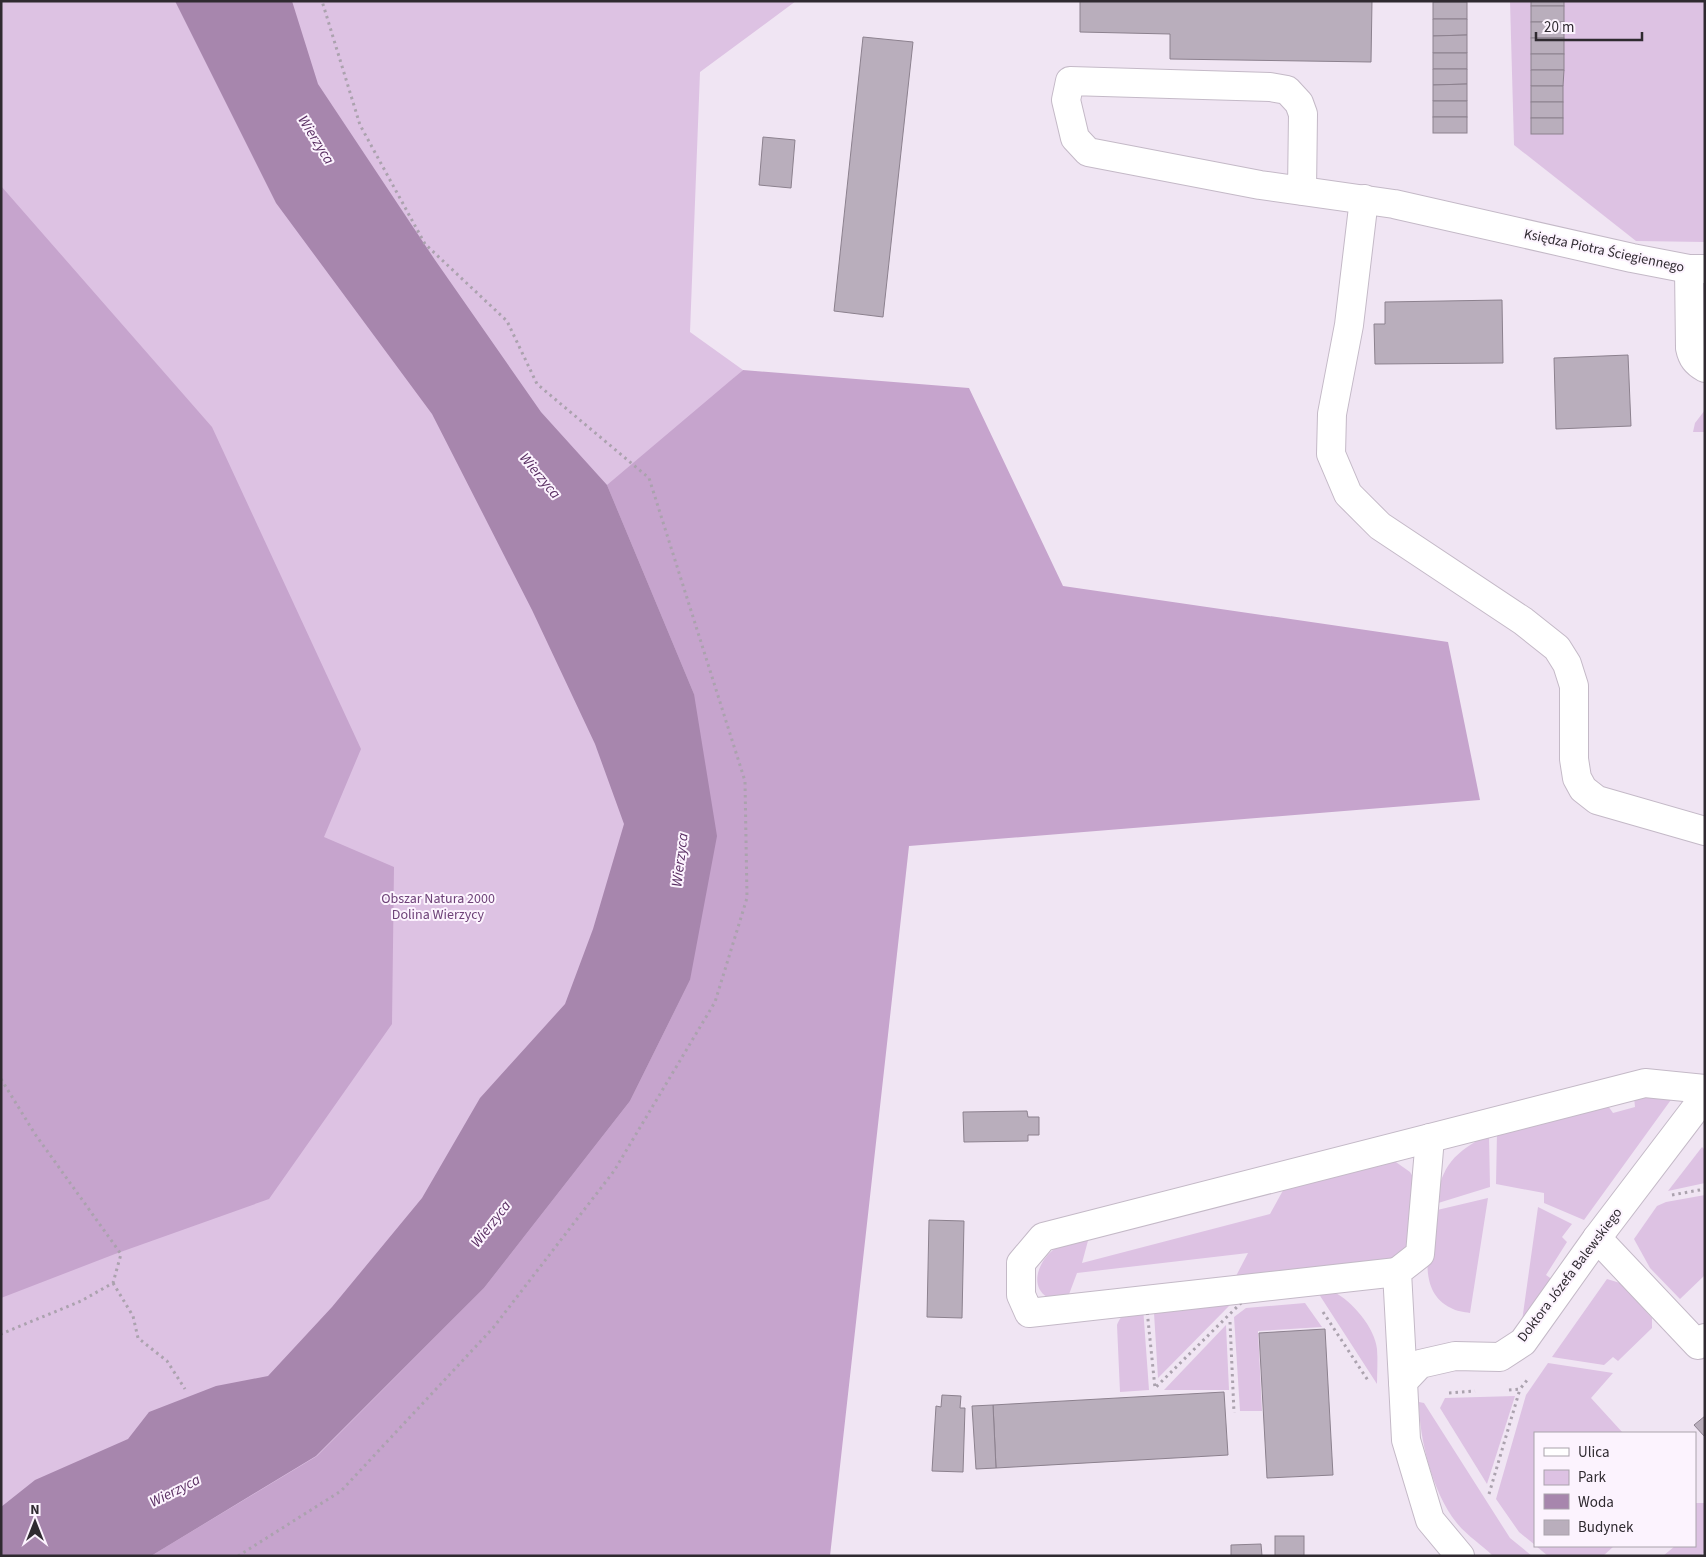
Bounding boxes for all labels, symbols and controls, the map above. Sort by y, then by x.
scale bar [1536,10,1642,42]
text: 20 m [1544,17,1574,38]
water label: Wierzyca [293,111,339,169]
street label: Księdza Piotra Ściegiennego [1522,224,1686,278]
water label: Wierzyca [515,448,565,504]
water label: Wierzyca [666,832,694,888]
park label: Obszar Natura 2000 Dolina Wierzycy [381,889,495,925]
water label: Wierzyca [466,1196,516,1252]
street label: Doktora Józefa Balewskiego [1513,1204,1627,1346]
legend [1534,1432,1696,1547]
text: Ulica [1578,1442,1609,1463]
text: Park [1578,1467,1607,1488]
water label: Wierzyca [146,1469,204,1513]
text: Woda [1578,1492,1614,1513]
north arrow [10,1497,60,1547]
text: N [30,1500,40,1520]
text: Budynek [1578,1517,1634,1538]

